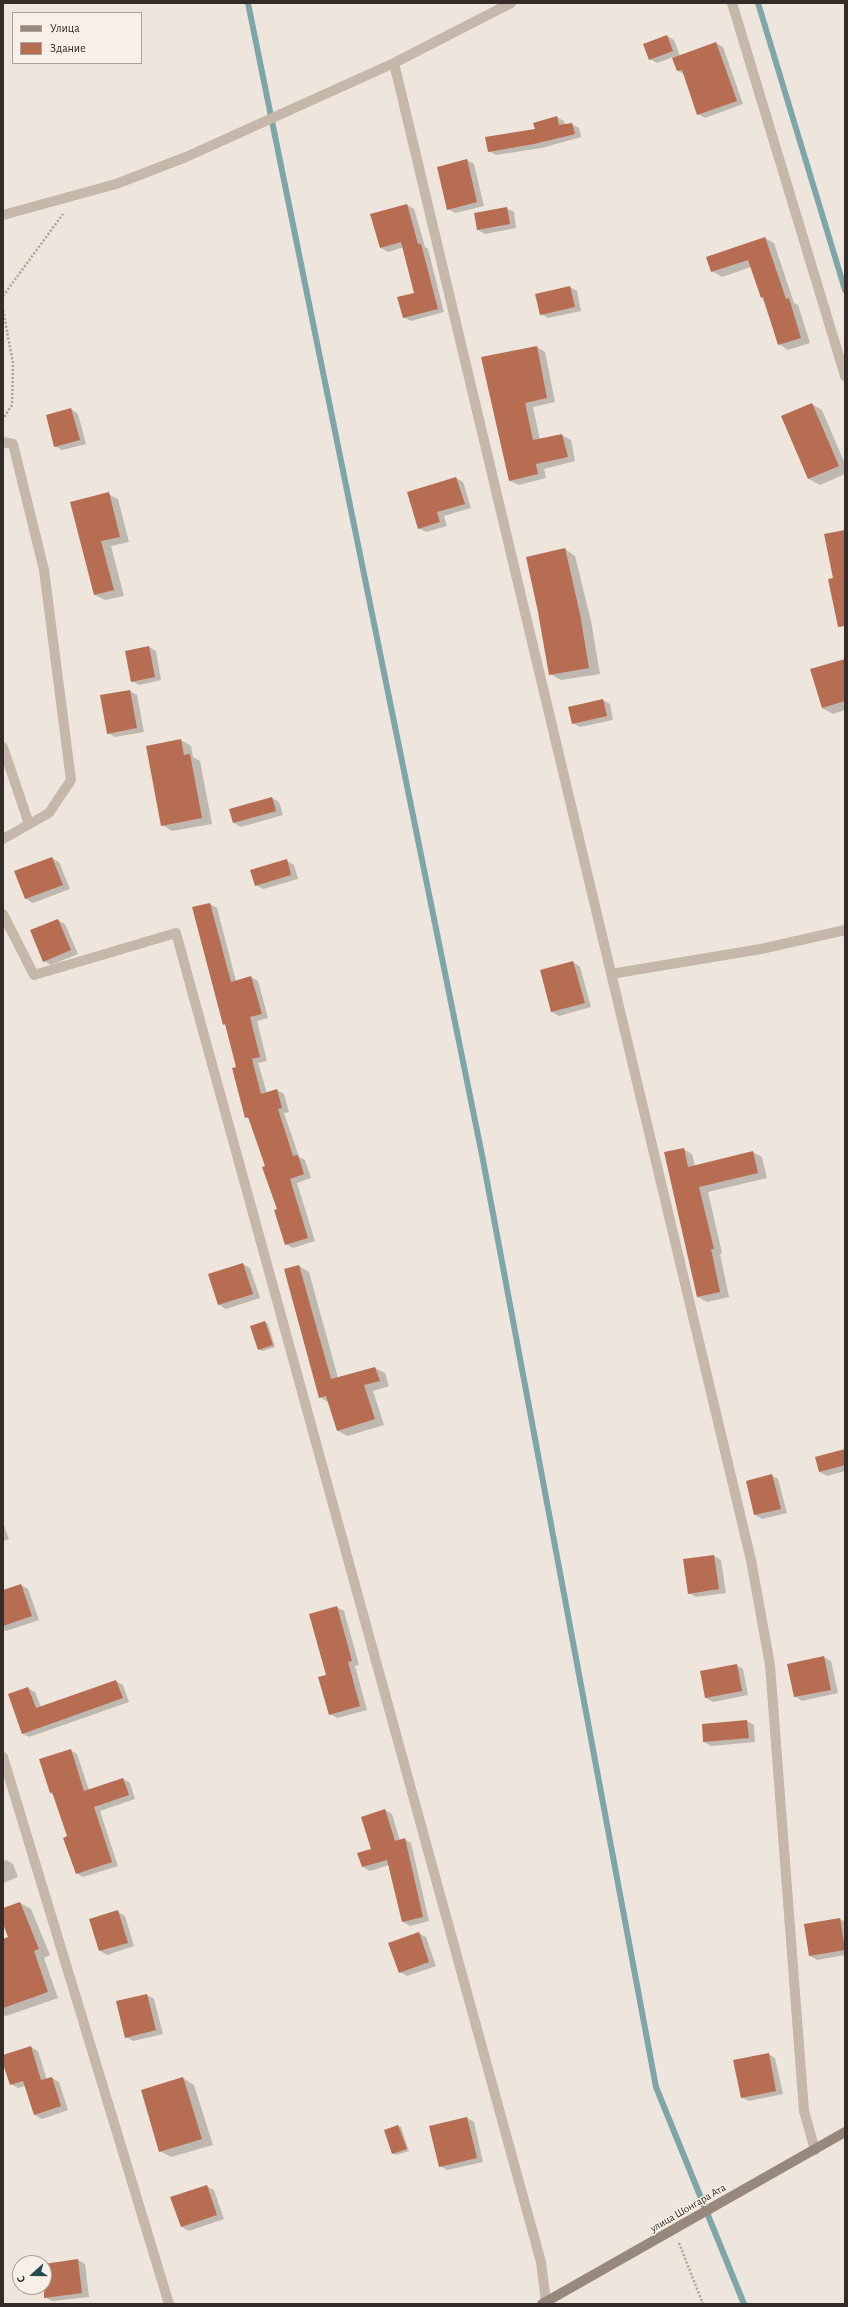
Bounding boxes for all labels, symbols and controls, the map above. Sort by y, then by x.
legend [12,12,142,64]
text: Улица [50,22,80,34]
text: Здание [50,42,86,54]
street label: улица Шонгара Ата [648,2181,728,2235]
north arrow [12,2255,52,2295]
text: С [15,2274,27,2284]

